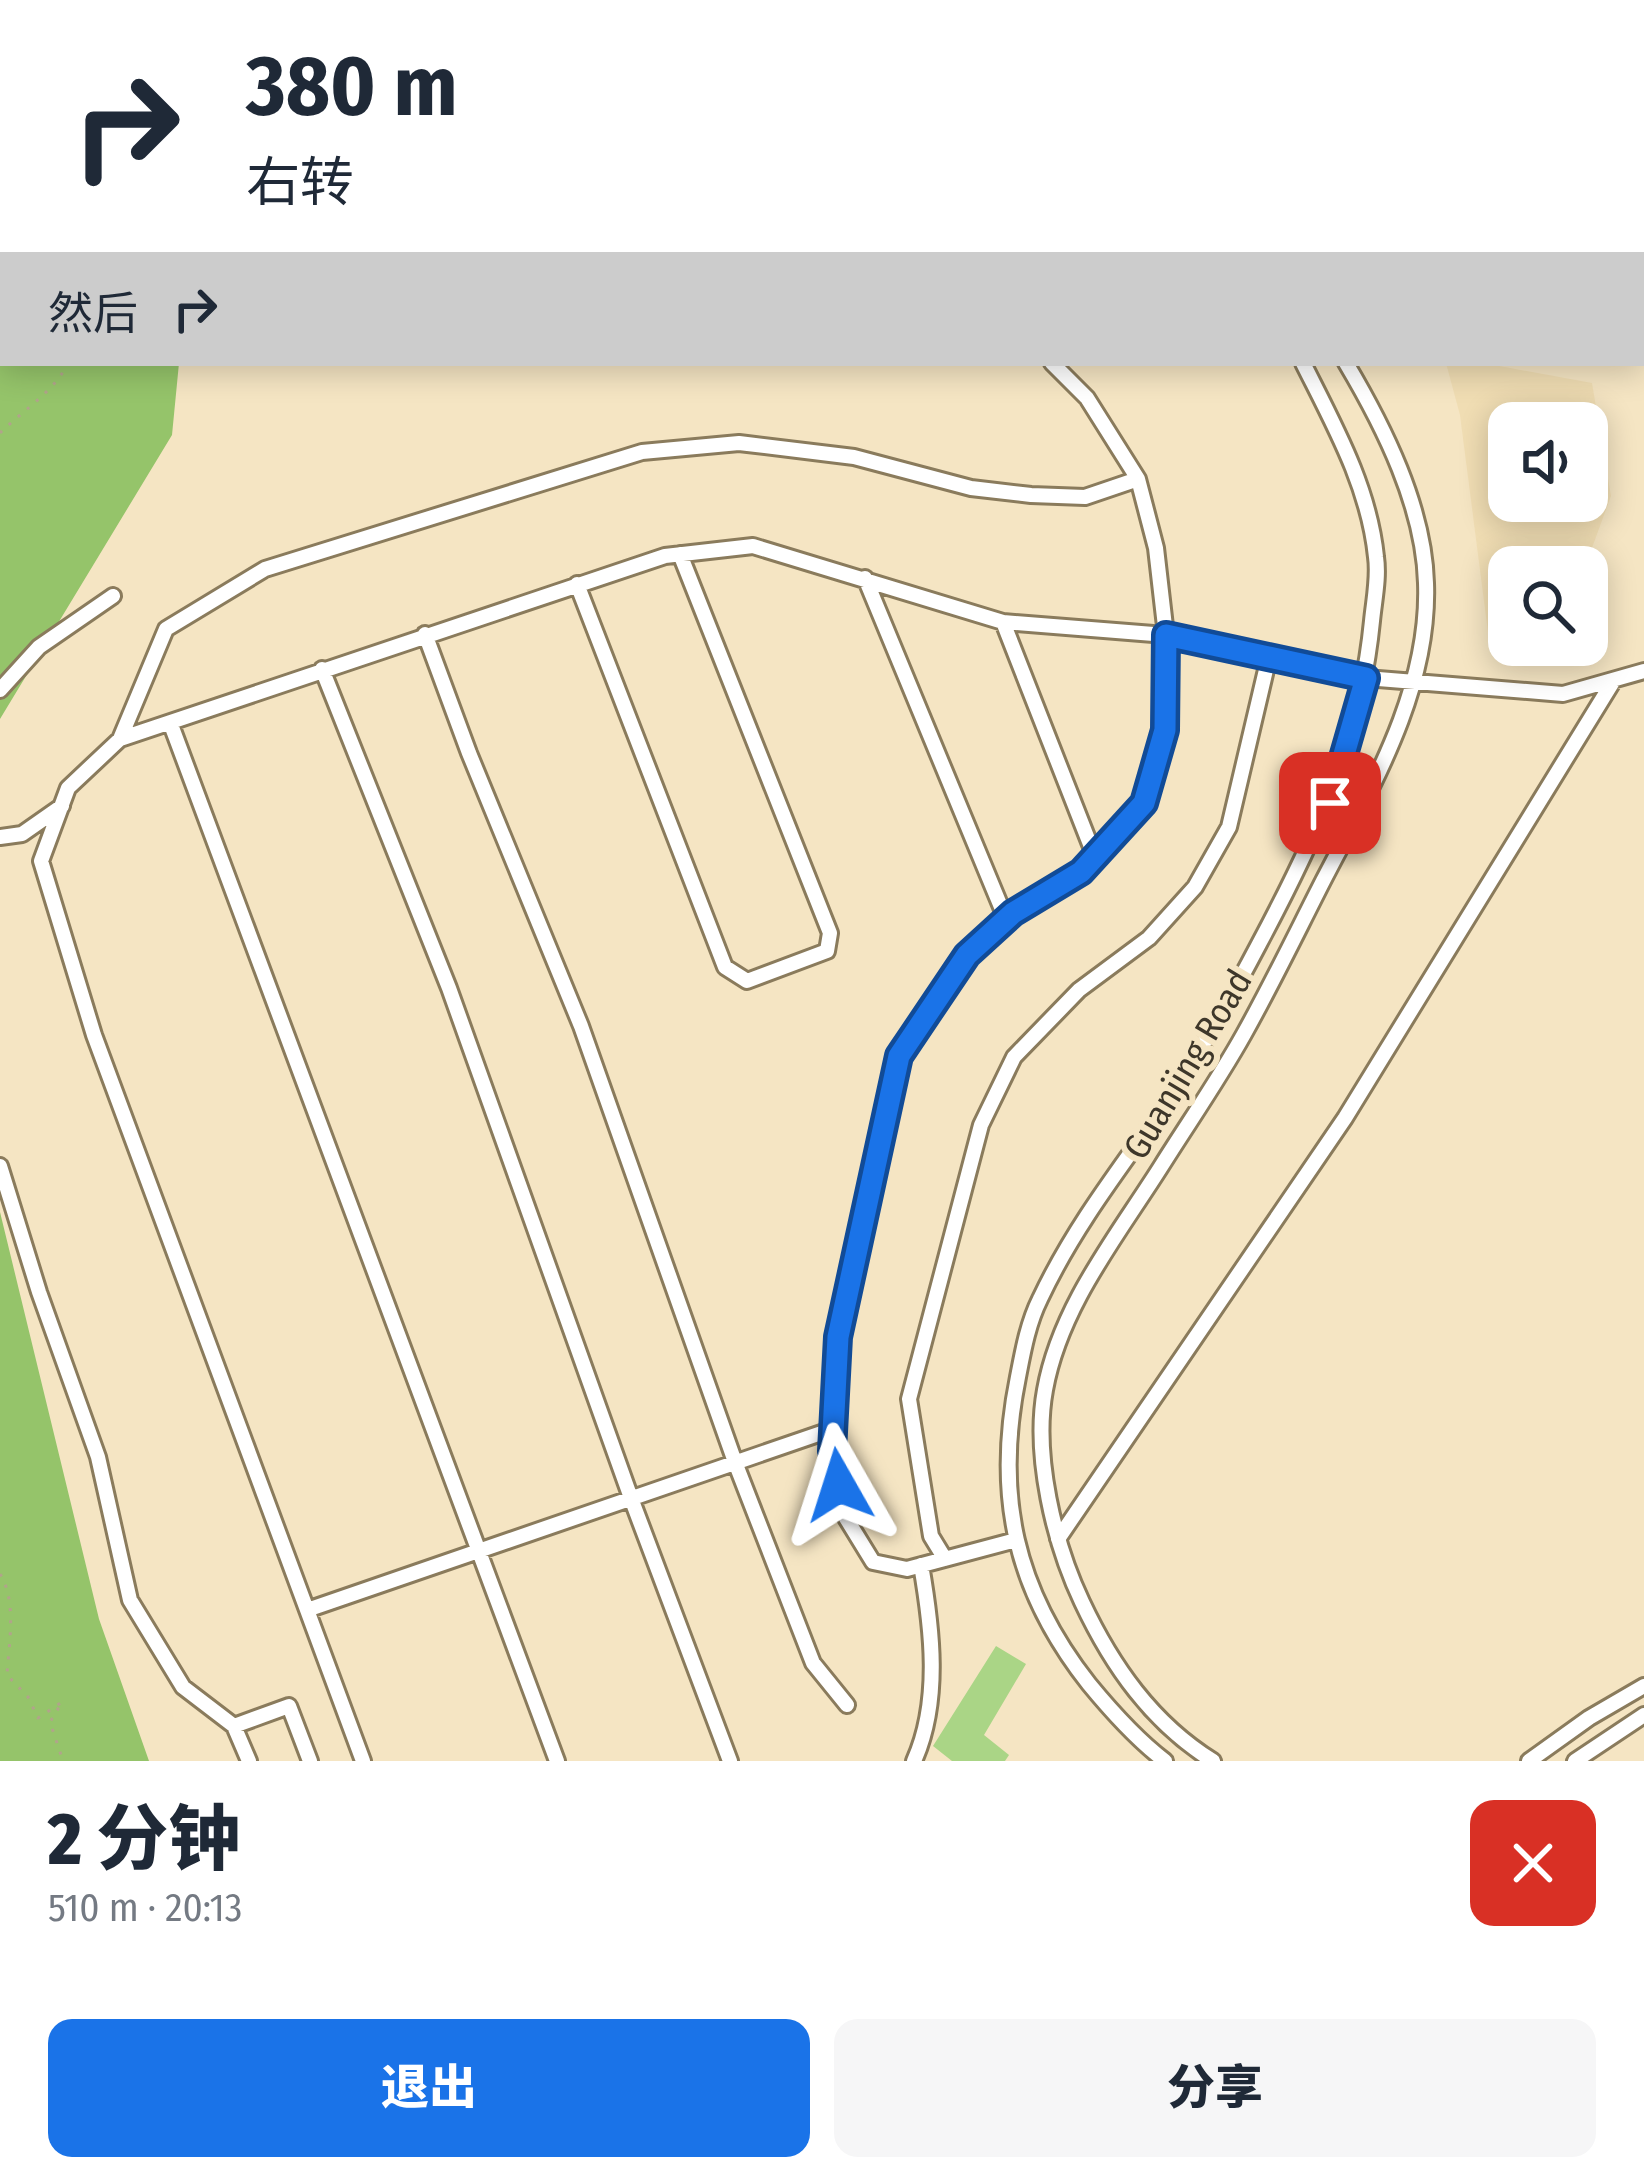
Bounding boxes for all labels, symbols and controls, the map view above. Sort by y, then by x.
text: 380 m [246,36,458,137]
icon: right [48,48,204,204]
text: 右转 [246,151,354,215]
icon: right [162,276,228,342]
text: 然后 [48,287,138,341]
map controls [1488,402,1608,666]
button: sound [1488,402,1608,522]
button: search [1488,546,1608,666]
pin [1279,752,1381,854]
icon: arrive [1297,770,1363,836]
street label: Guanjing Road [1114,962,1262,1167]
position arrow [776,1422,902,1548]
text: 2 分钟 [48,1797,240,1883]
button: close [1470,1800,1596,1926]
text: 510 m · 20:13 [48,1885,242,1931]
button: 退出 [48,2019,810,2157]
button: 分享 [834,2019,1596,2157]

